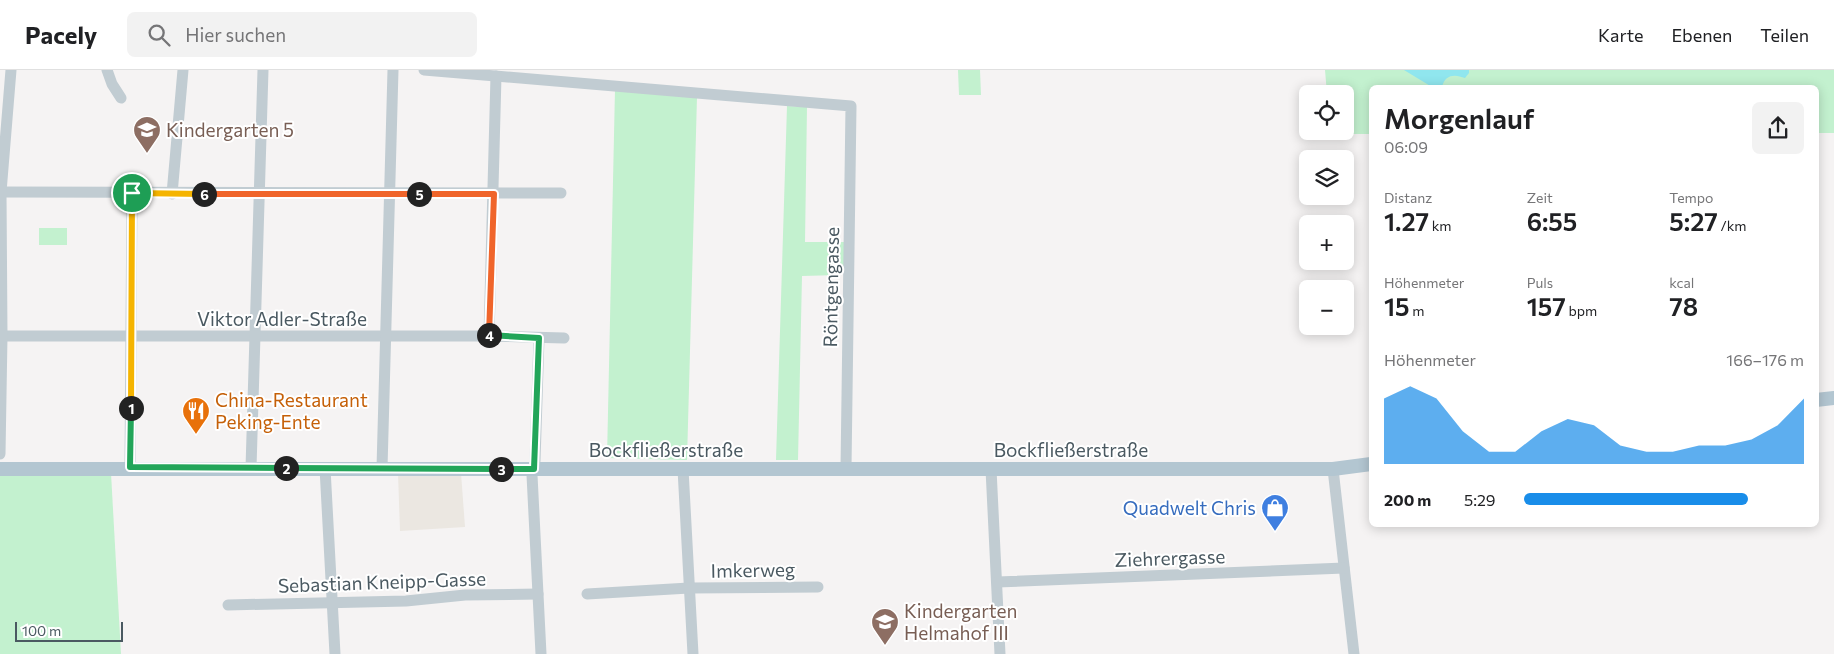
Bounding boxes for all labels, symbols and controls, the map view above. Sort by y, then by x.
search box [127,12,477,57]
text: Pacely [25,20,97,49]
icon: search [145,21,173,49]
text: Hier suchen [185,23,286,46]
text: Karte [1598,24,1643,46]
text: Ebenen [1671,24,1732,46]
text: Teilen [1760,24,1809,46]
map controls [1299,85,1354,335]
button: locate [1299,85,1354,140]
text: Morgenlauf [1384,101,1534,135]
button: share [1752,102,1804,154]
school or university icon: Kindergarten 5 [132,115,162,154]
place label: Kindergarten 5 [166,118,294,141]
text: 06:09 [1384,137,1428,156]
button: layers [1299,150,1354,205]
pin [111,172,153,214]
icon: arrive [118,179,146,207]
pin: 6 [192,182,216,206]
pin: 5 [406,182,432,206]
text: 6 [200,186,209,203]
text: 5 [415,186,424,203]
text: Distanz [1384,189,1432,206]
text: Zeit [1527,189,1553,206]
text: Tempo [1669,189,1713,206]
text: 1.27 [1384,206,1429,236]
text: 6:55 [1527,206,1577,236]
text: 5:27 [1669,206,1718,236]
button: + [1299,215,1354,270]
text: km [1429,217,1452,234]
text: /km [1718,217,1746,234]
street label: Röntgengasse [818,227,843,347]
text: Höhenmeter [1384,274,1464,291]
text: Puls [1527,274,1553,291]
text: kcal [1669,274,1694,291]
button: − [1299,280,1354,335]
text: 15 [1384,291,1410,321]
text: 157 [1527,291,1566,321]
text: 78 [1669,291,1698,321]
text: m [1410,302,1425,319]
text: bpm [1566,302,1597,319]
street label: Viktor Adler-Straße [197,307,367,330]
pin: 4 [476,322,502,348]
text: 4 [485,327,494,344]
text: Höhenmeter [1384,350,1476,369]
text: 166–176 m [1726,350,1804,369]
place label: China-Restaurant Peking-Ente [215,388,368,433]
pin: 1 [118,396,144,420]
restaurant icon: China-Restaurant Peking-Ente [181,396,211,435]
text: 1 [128,400,135,417]
street label: Bockfließerstraße [589,438,743,461]
street label: Bockfließerstraße [994,438,1148,461]
pin: 2 [274,456,298,480]
pin: 3 [488,456,514,482]
text: 2 [283,460,290,477]
text: 3 [497,461,506,478]
text: 200 m [1384,490,1431,509]
text: 5:29 [1464,490,1496,509]
shop icon: Quadwelt Chris [1260,493,1290,532]
place label: Quadwelt Chris [1123,496,1256,519]
street label: Ziehrergasse [1114,544,1226,571]
street label: Imkerweg [711,557,795,582]
street label: Sebastian Kneipp-Gasse [278,566,486,597]
place label: Kindergarten Helmahof III [904,599,1017,644]
school or university icon: Kindergarten Helmahof III [870,607,900,646]
scale bar [15,619,122,642]
text: 100 m [22,622,61,639]

